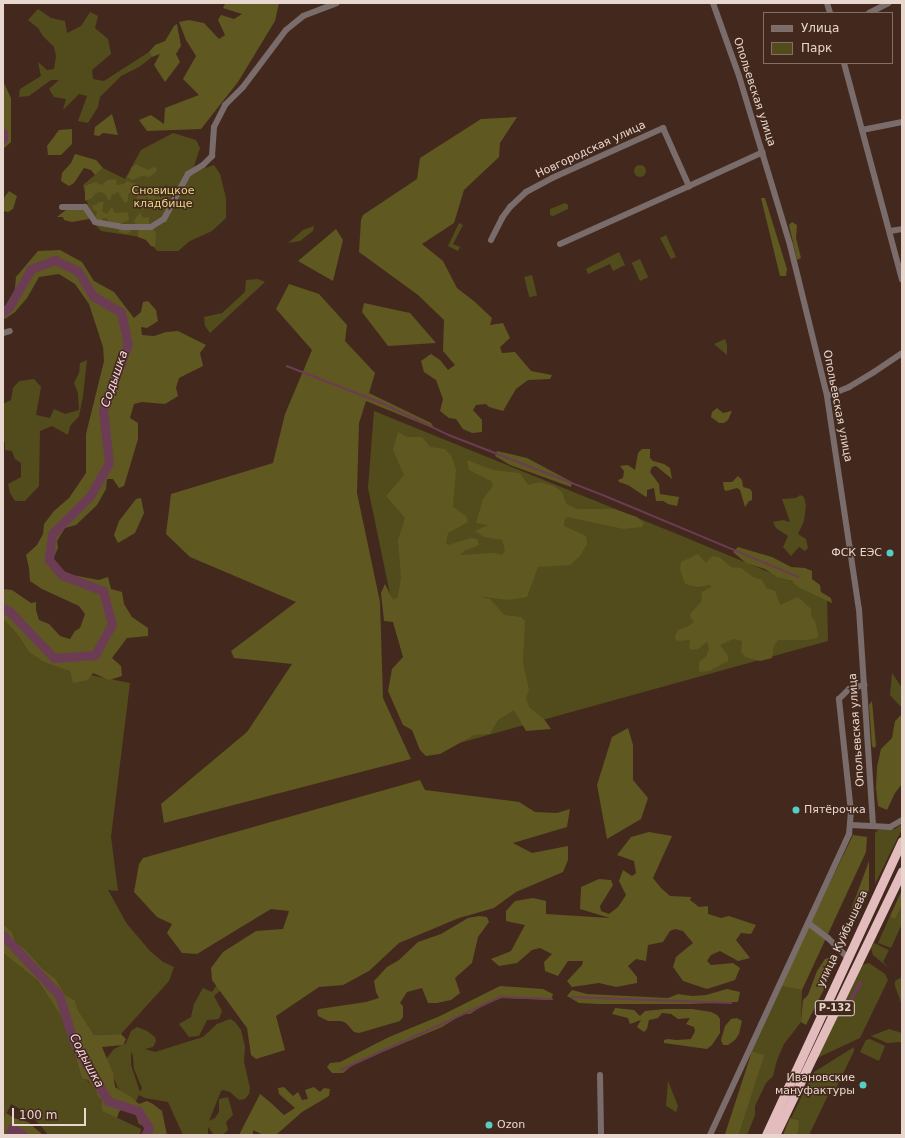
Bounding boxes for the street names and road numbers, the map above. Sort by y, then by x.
street label: Опольевская улица [730,36,778,148]
street label: Новгородская улица [534,119,648,181]
street label: Опольевская улица [820,349,854,463]
street label: Опольевская улица [846,673,868,787]
street label: улица Куйбышева [815,888,871,990]
road number: Р-132 [814,1000,856,1016]

